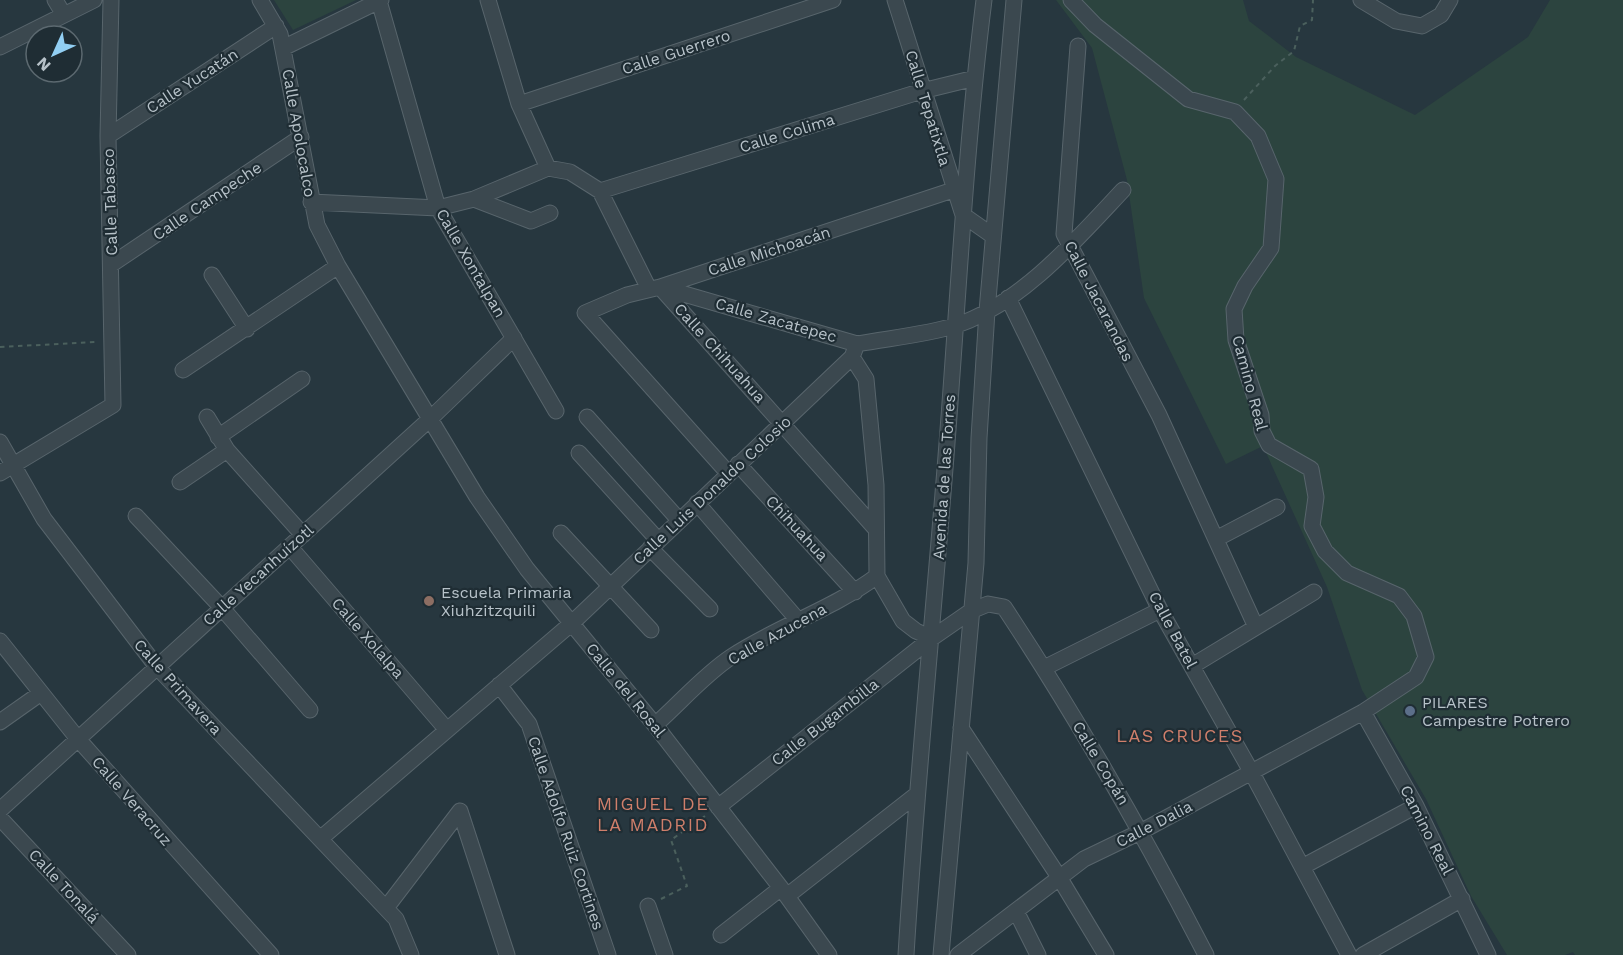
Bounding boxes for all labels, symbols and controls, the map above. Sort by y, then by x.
north arrow [24,24,84,84]
street label: Calle Guerrero [619,25,733,79]
street label: Calle Yucatán [143,44,241,118]
street label: Calle Tepatixtla [901,48,955,168]
text: N [33,53,55,75]
street label: Calle Apolocalco [278,67,320,199]
street label: Calle Colima [737,110,837,156]
street label: Calle Tabasco [99,148,121,256]
street label: Calle Campeche [149,158,265,244]
street label: Calle Xontalpan [432,205,510,321]
street label: Calle Michoacán [705,222,833,280]
street label: Calle Jacarandas [1060,238,1138,364]
street label: Calle Zacatepec [713,294,839,346]
street label: Calle Chihuahua [670,299,770,407]
street label: Camino Real [1228,333,1272,433]
street label: Avenida de las Torres [929,394,959,560]
street label: Calle Luis Donaldo Colosio [629,412,795,568]
street label: Chihuahua [762,491,832,565]
street label: Calle Yecanhuízotl [199,520,317,630]
place label: Escuela Primaria Xiuhzitzquili [441,583,571,620]
street label: Calle Batel [1145,588,1201,672]
street label: Calle Xolalpa [328,594,408,682]
marker: Escuela Primaria Xiuhzitzquili [422,594,436,608]
street label: Calle Azucena [724,599,830,669]
street label: Calle Primavera [130,635,226,739]
street label: Calle del Rosal [582,639,670,741]
street label: Calle Bugambilla [768,674,882,770]
place label: PILARES Campestre Potrero [1422,693,1570,730]
marker: PILARES Campestre Potrero [1403,704,1417,718]
street label: Calle Copán [1069,718,1133,808]
district label: LAS CRUCES [1116,725,1244,746]
street label: Calle Adolfo Ruiz Cortines [524,734,608,932]
street label: Calle Veracruz [88,752,176,850]
street label: Camino Real [1396,782,1458,878]
district label: MIGUEL DE LA MADRID [597,793,709,835]
street label: Calle Dalia [1113,797,1195,851]
street label: Calle Tonalá [25,845,103,927]

